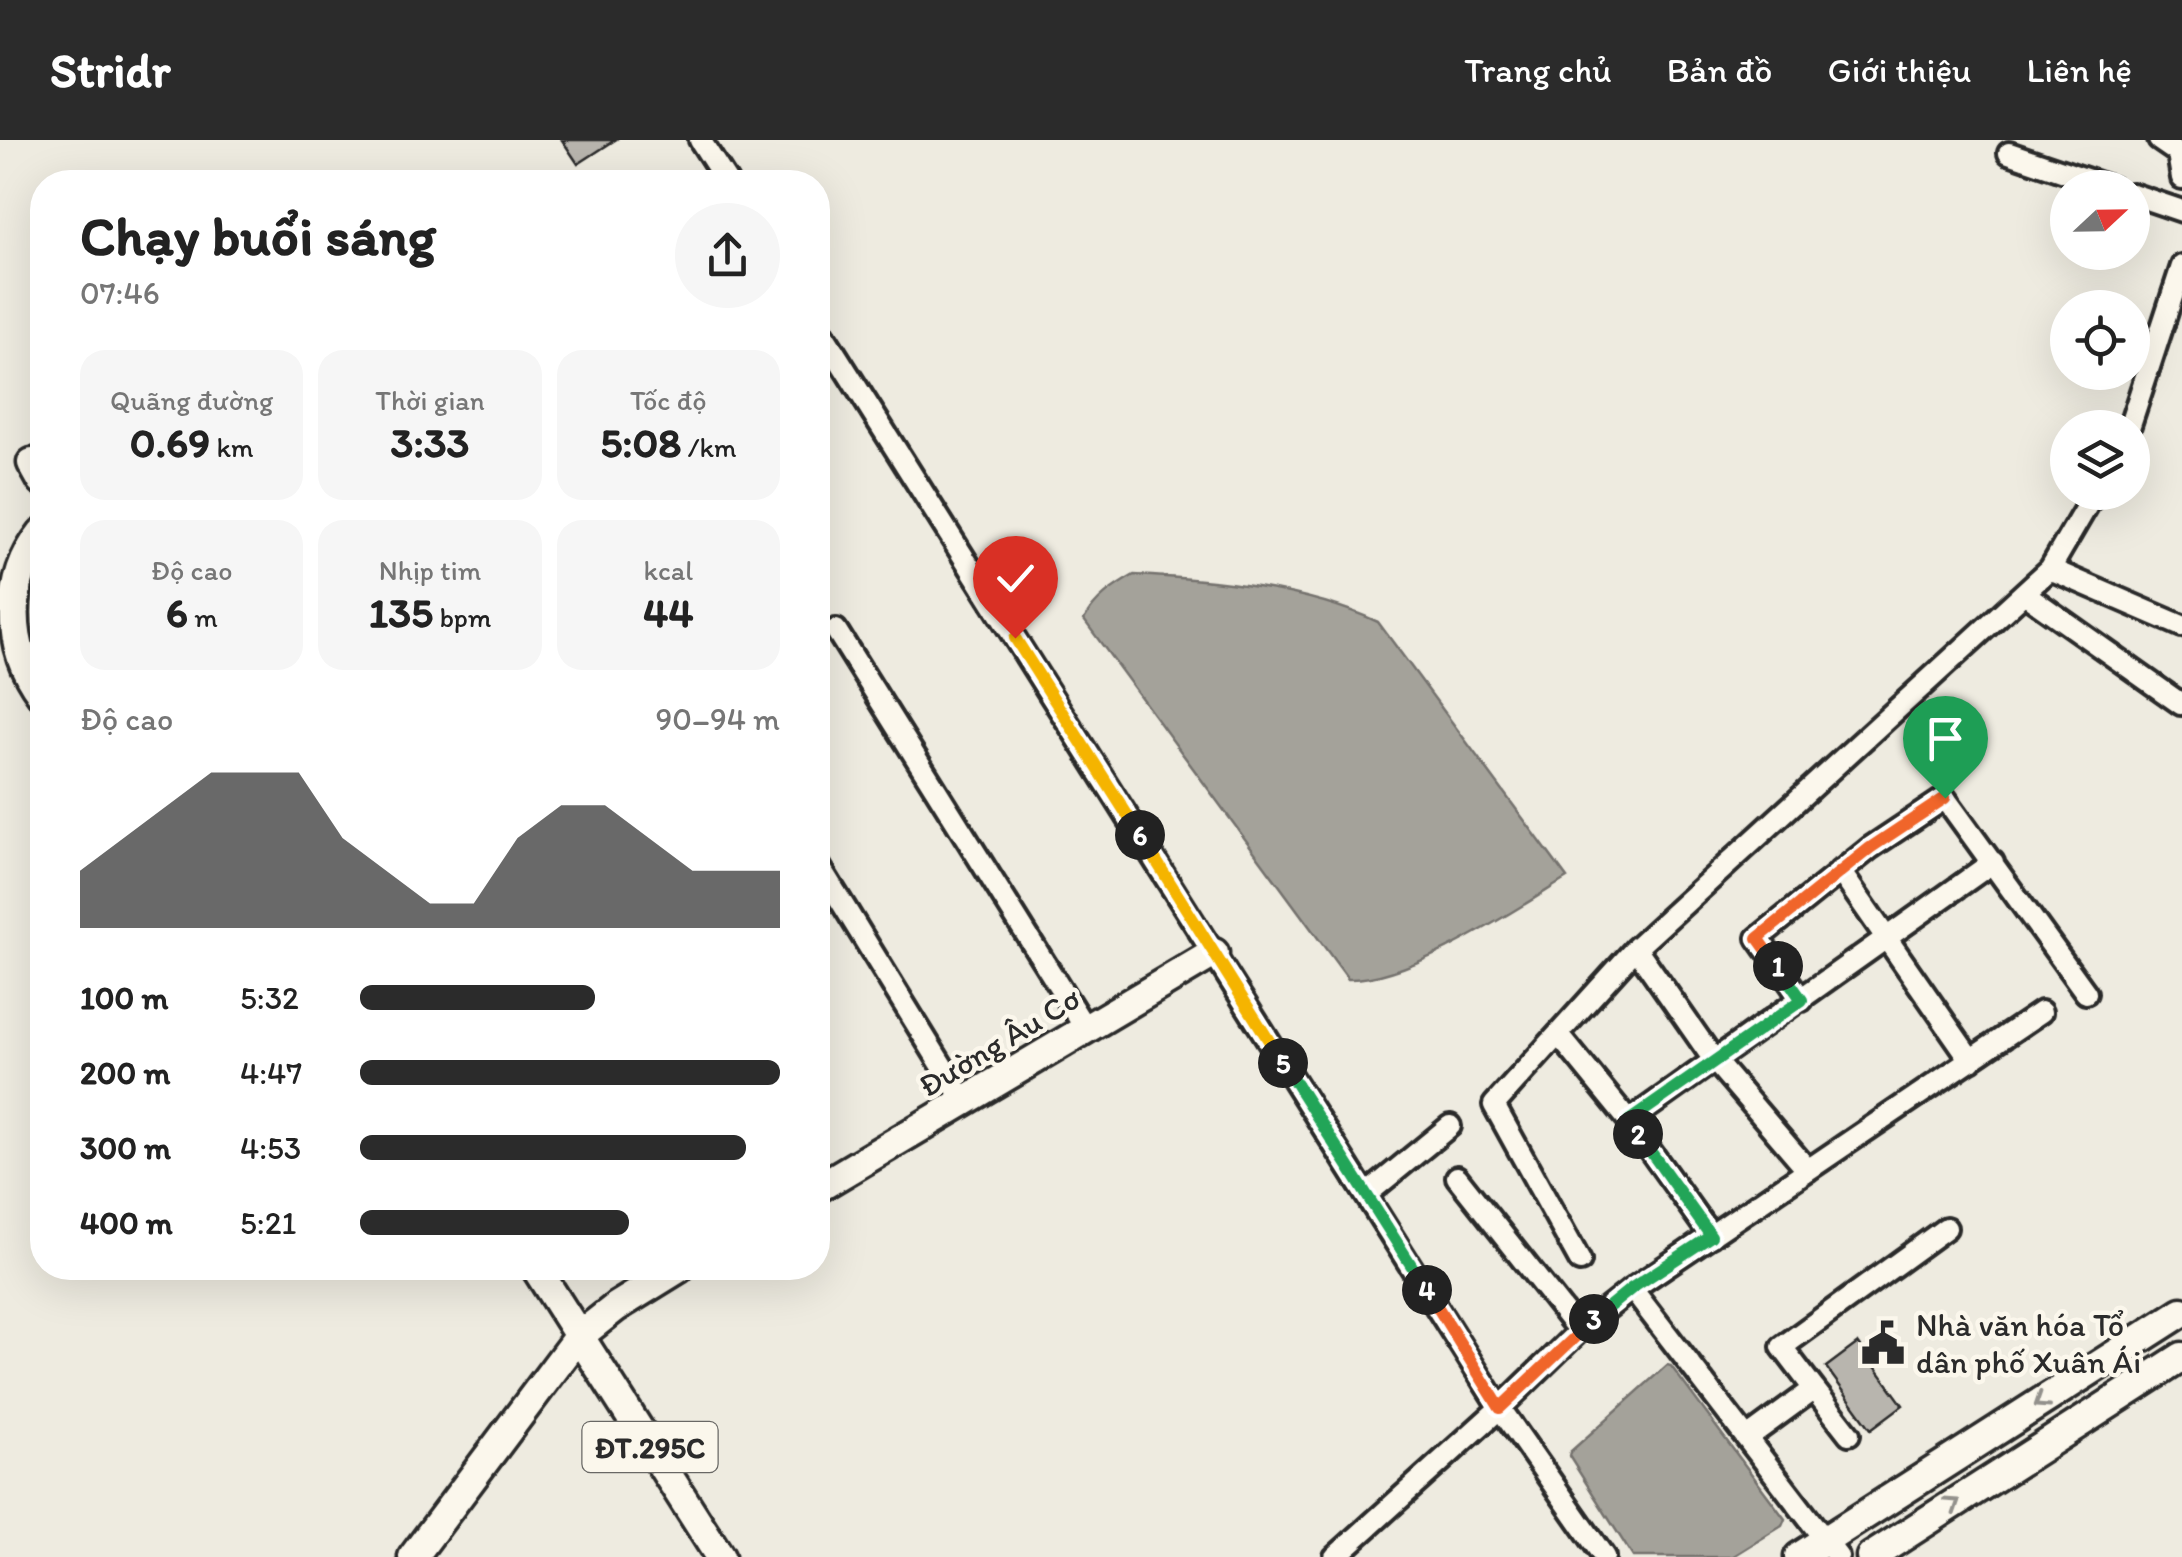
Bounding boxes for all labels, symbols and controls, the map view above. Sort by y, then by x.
text: Stridr [50,41,171,99]
text: Trang chủ [1464,49,1612,91]
text: Bản đồ [1667,49,1772,91]
text: Giới thiệu [1827,49,1971,91]
text: Liên hệ [2026,49,2132,91]
north arrow [2050,170,2150,270]
map controls [2050,170,2150,510]
text: Chạy buổi sáng [80,203,436,269]
button: share [675,203,780,308]
text: 07:46 [80,274,160,312]
button: locate [2050,290,2150,390]
text: Quãng đường [110,383,273,417]
text: Thời gian [375,383,485,417]
text: Tốc độ [630,383,707,417]
button: layers [2050,410,2150,510]
text: 0.69 [130,417,210,468]
text: 3:33 [391,417,469,468]
text: 5:08 [600,417,681,468]
text: km [210,430,254,464]
text: /km [681,430,736,464]
pin [973,536,1058,639]
icon: check [988,551,1043,606]
text: Độ cao [151,553,232,587]
text: Nhịp tim [379,553,481,587]
text: kcal [643,553,693,587]
text: 6 [166,587,188,638]
text: 135 [369,587,433,638]
text: 44 [643,587,694,638]
text: m [188,600,218,634]
text: bpm [433,600,491,634]
pin [1903,696,1988,799]
text: Độ cao [80,700,173,738]
text: 90–94 m [656,700,780,738]
icon: arrive [1918,711,1973,766]
pin: 6 [1115,810,1165,860]
text: 6 [1133,818,1147,852]
pin: 1 [1753,941,1803,991]
text: 1 [1772,949,1785,983]
text: 100 m [80,979,168,1017]
text: 5:32 [240,979,299,1017]
street label: Đường Âu Cơ [912,979,1087,1105]
pin: 5 [1258,1038,1308,1088]
text: 5 [1276,1046,1290,1080]
text: 200 m [80,1054,170,1092]
text: 4:47 [240,1054,302,1092]
pin: 2 [1613,1109,1663,1159]
text: 2 [1631,1117,1645,1151]
text: 300 m [80,1129,171,1167]
text: 4:53 [240,1129,301,1167]
text: 400 m [80,1204,173,1242]
text: 5:21 [240,1204,296,1242]
pin: 4 [1402,1265,1452,1315]
text: 4 [1419,1273,1435,1307]
pin: 3 [1569,1294,1619,1344]
text: 3 [1586,1302,1602,1336]
place label: Nhà văn hóa Tổ dân phố Xuân Ái [1916,1306,2141,1381]
public building icon: Nhà văn hóa Tổ dân phố Xuân Ái [1859,1319,1907,1367]
one-way arrow [2034,1390,2052,1409]
road number: ĐT.295C [582,1422,718,1472]
one-way arrow [1943,1498,1961,1517]

